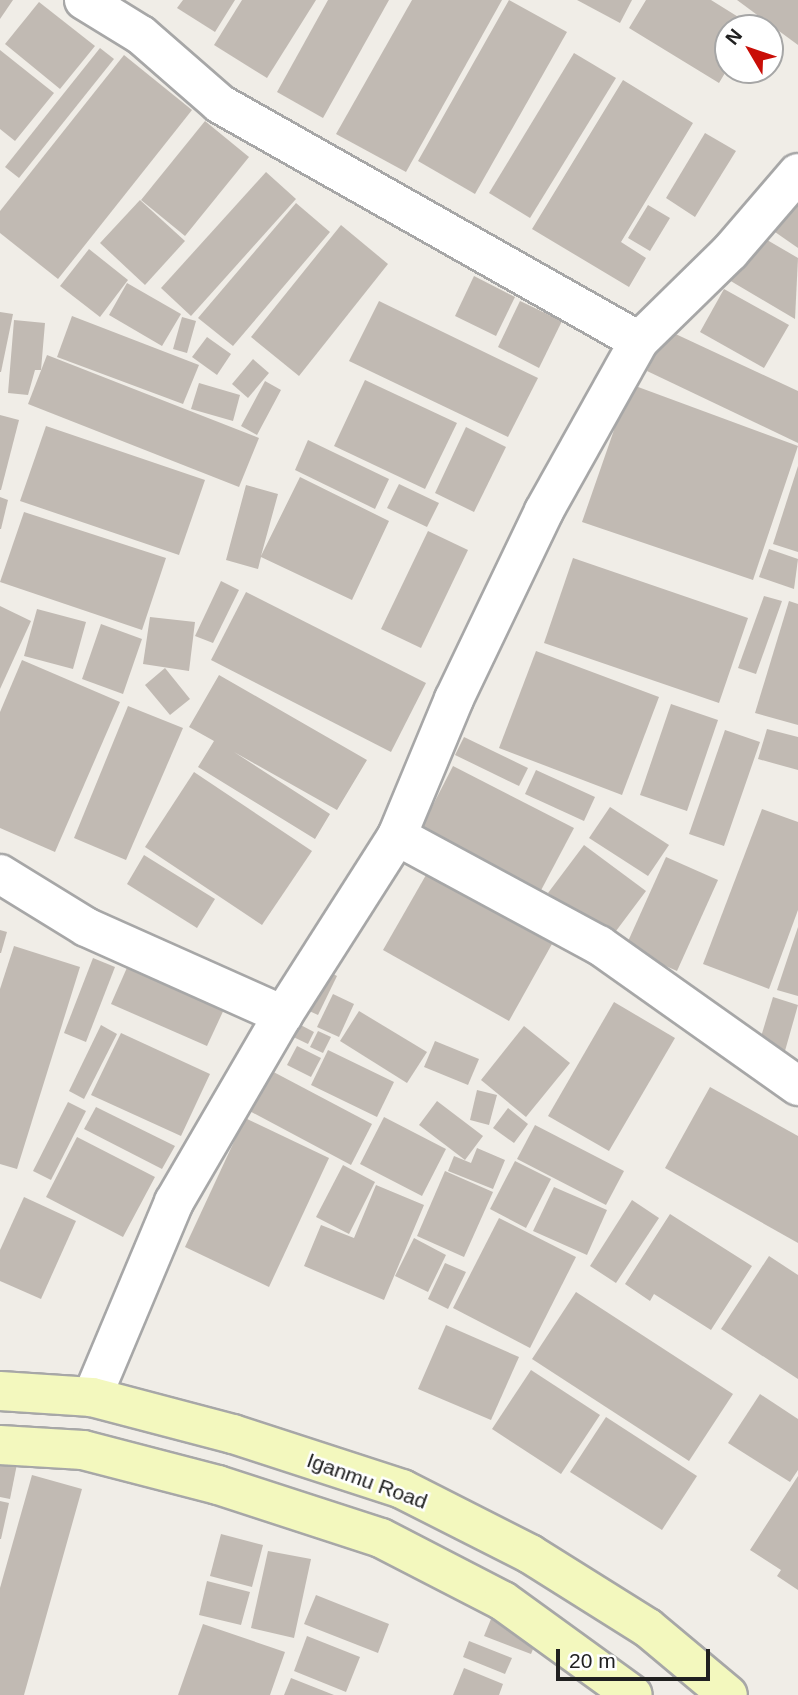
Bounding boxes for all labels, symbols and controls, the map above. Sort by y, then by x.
north arrow [714,14,784,84]
text: N [721,25,746,49]
street label: Iganmu Road [303,1448,431,1514]
scale bar [560,1636,714,1680]
text: 20 m [569,1649,616,1672]

